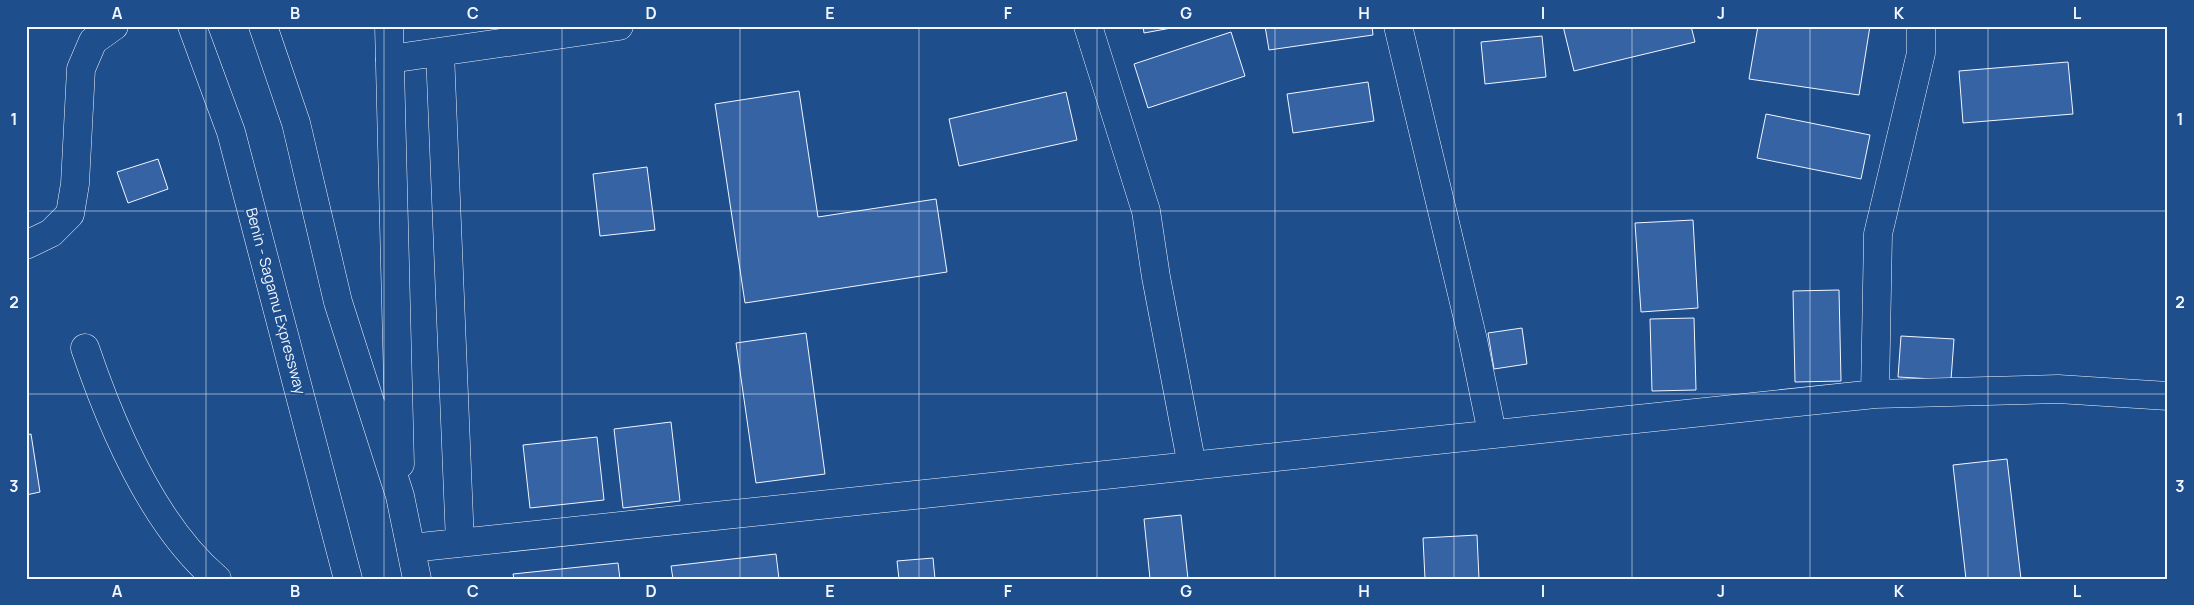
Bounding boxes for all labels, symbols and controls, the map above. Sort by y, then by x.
text: A [112,2,123,24]
text: B [290,2,300,24]
text: C [467,2,479,24]
text: D [645,2,657,24]
text: E [825,2,835,24]
text: F [1004,2,1013,24]
text: G [1180,2,1192,24]
text: H [1358,2,1370,24]
text: I [1541,2,1545,24]
text: J [1717,2,1725,24]
text: K [1894,2,1905,24]
text: L [2073,2,2082,24]
text: 1 [10,108,18,130]
text: 1 [2176,108,2184,130]
street label: Benin - Sagamu Expressway [241,205,311,397]
text: 2 [9,291,19,313]
text: 2 [2175,291,2185,313]
text: 3 [9,475,19,497]
text: 3 [2175,475,2185,497]
text: A [112,580,123,602]
text: B [290,580,300,602]
text: C [467,580,479,602]
text: D [645,580,657,602]
text: E [825,580,835,602]
text: F [1004,580,1013,602]
text: G [1180,580,1192,602]
text: H [1358,580,1370,602]
text: I [1541,580,1545,602]
text: J [1717,580,1725,602]
text: K [1894,580,1905,602]
text: L [2073,580,2082,602]

